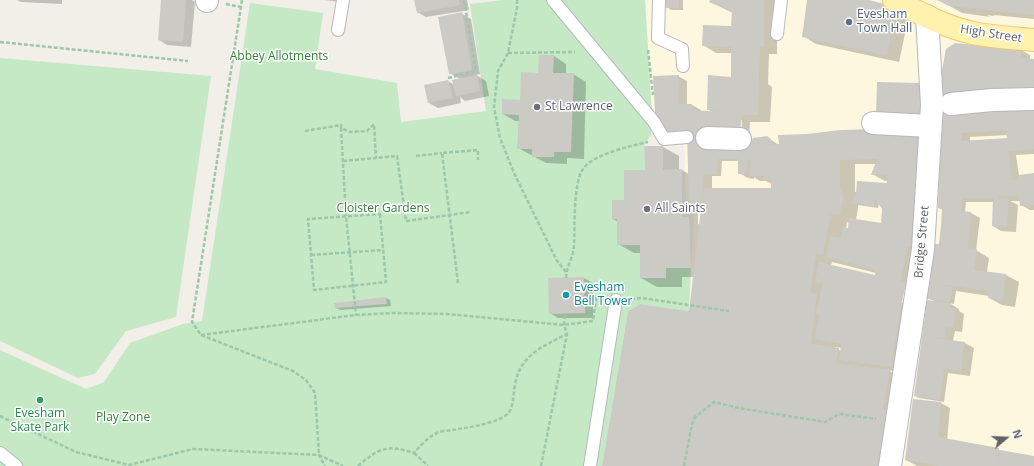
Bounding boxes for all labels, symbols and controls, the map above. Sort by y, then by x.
place label: Evesham Town Hall [857,8,912,36]
marker: Evesham Town Hall [844,17,854,27]
street label: High Street [959,22,1023,46]
park label: Abbey Allotments [230,50,328,64]
place label: St Lawrence [545,100,613,114]
marker: St Lawrence [532,102,542,112]
park label: Cloister Gardens [336,202,430,216]
place label: All Saints [655,202,705,216]
marker: All Saints [642,204,652,214]
street label: Bridge Street [912,205,932,279]
place label: Evesham Bell Tower [574,281,632,309]
marker: Evesham Bell Tower [561,290,571,300]
marker: Evesham Skate Park [35,395,45,405]
place label: Evesham Skate Park [11,407,69,435]
park label: Play Zone [96,411,150,425]
north arrow [986,418,1026,458]
text: N [1009,427,1026,441]

